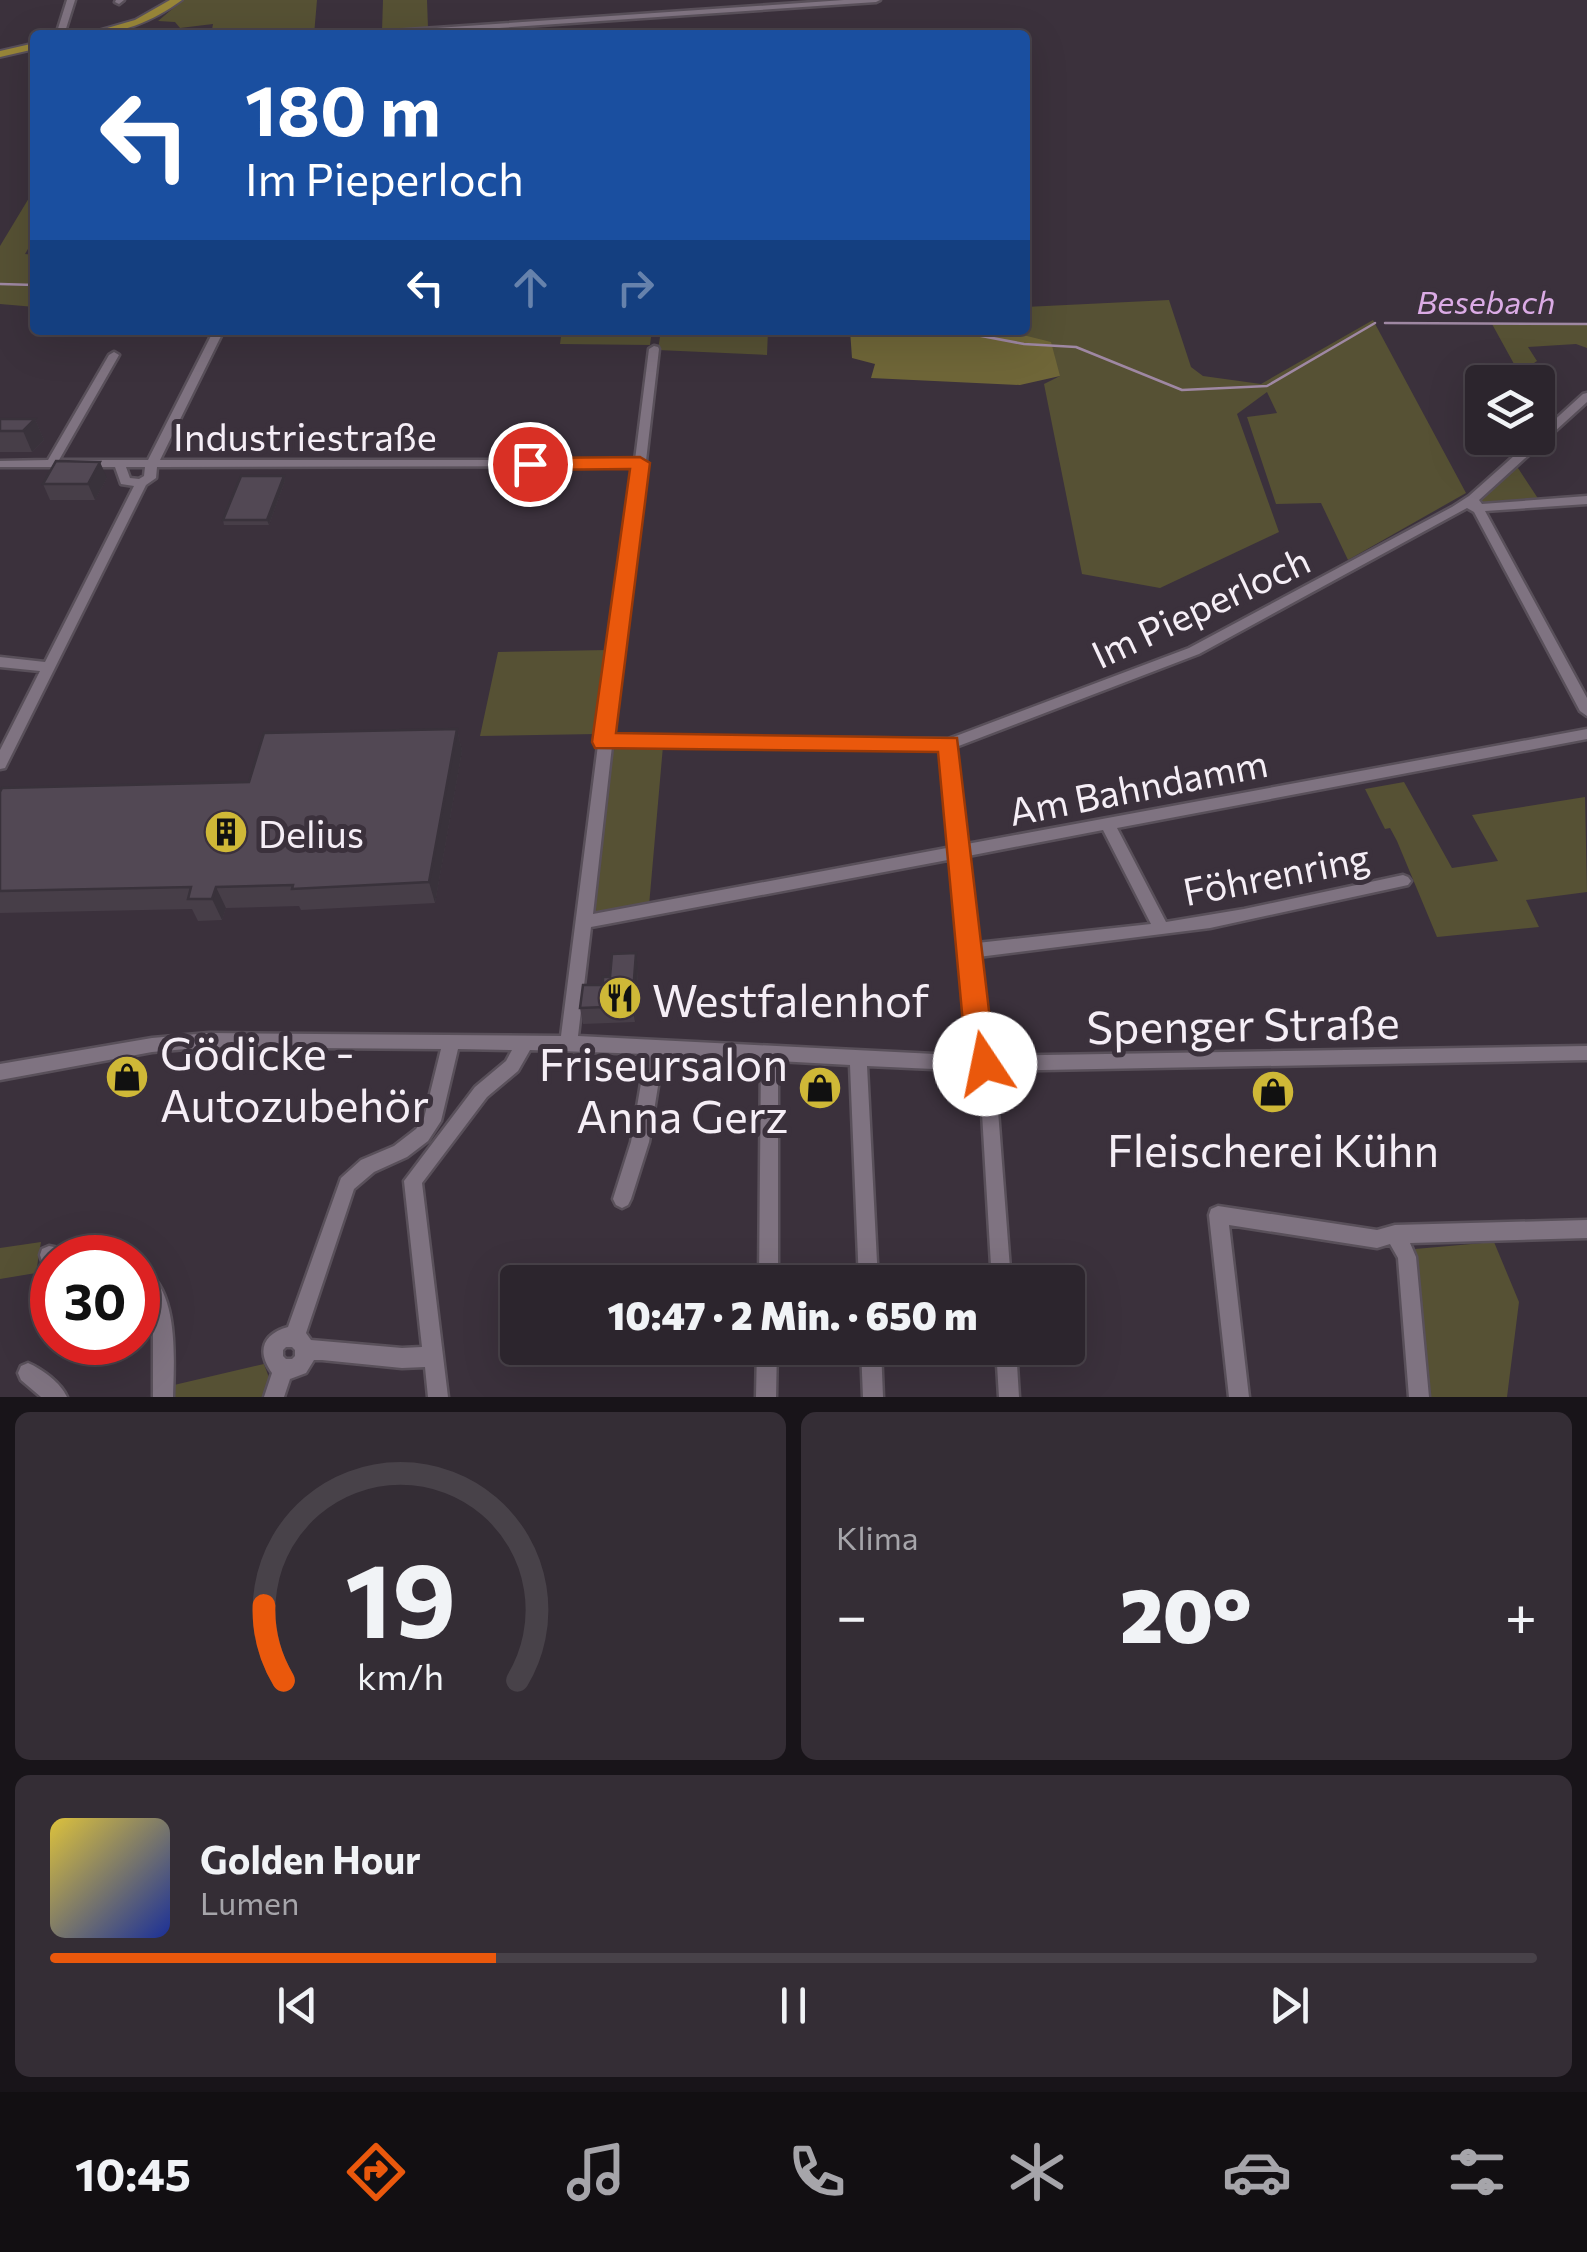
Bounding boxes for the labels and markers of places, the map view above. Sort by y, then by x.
pin [488,422,573,507]
building icon: Delius [203,809,249,855]
place label: Delius [258,809,364,856]
place label: Westfalenhof [652,971,929,1026]
restaurant icon: Westfalenhof [597,975,643,1021]
place label: Gödicke - Autozubehör [160,1024,429,1131]
place label: Friseursalon Anna Gerz [539,1035,788,1142]
shop icon: Gödicke - Autozubehör [104,1054,150,1100]
shop icon: Friseursalon Anna Gerz [797,1065,843,1111]
shop icon: Fleischerei Kühn [1250,1069,1296,1115]
place label: Fleischerei Kühn [1107,1121,1439,1176]

